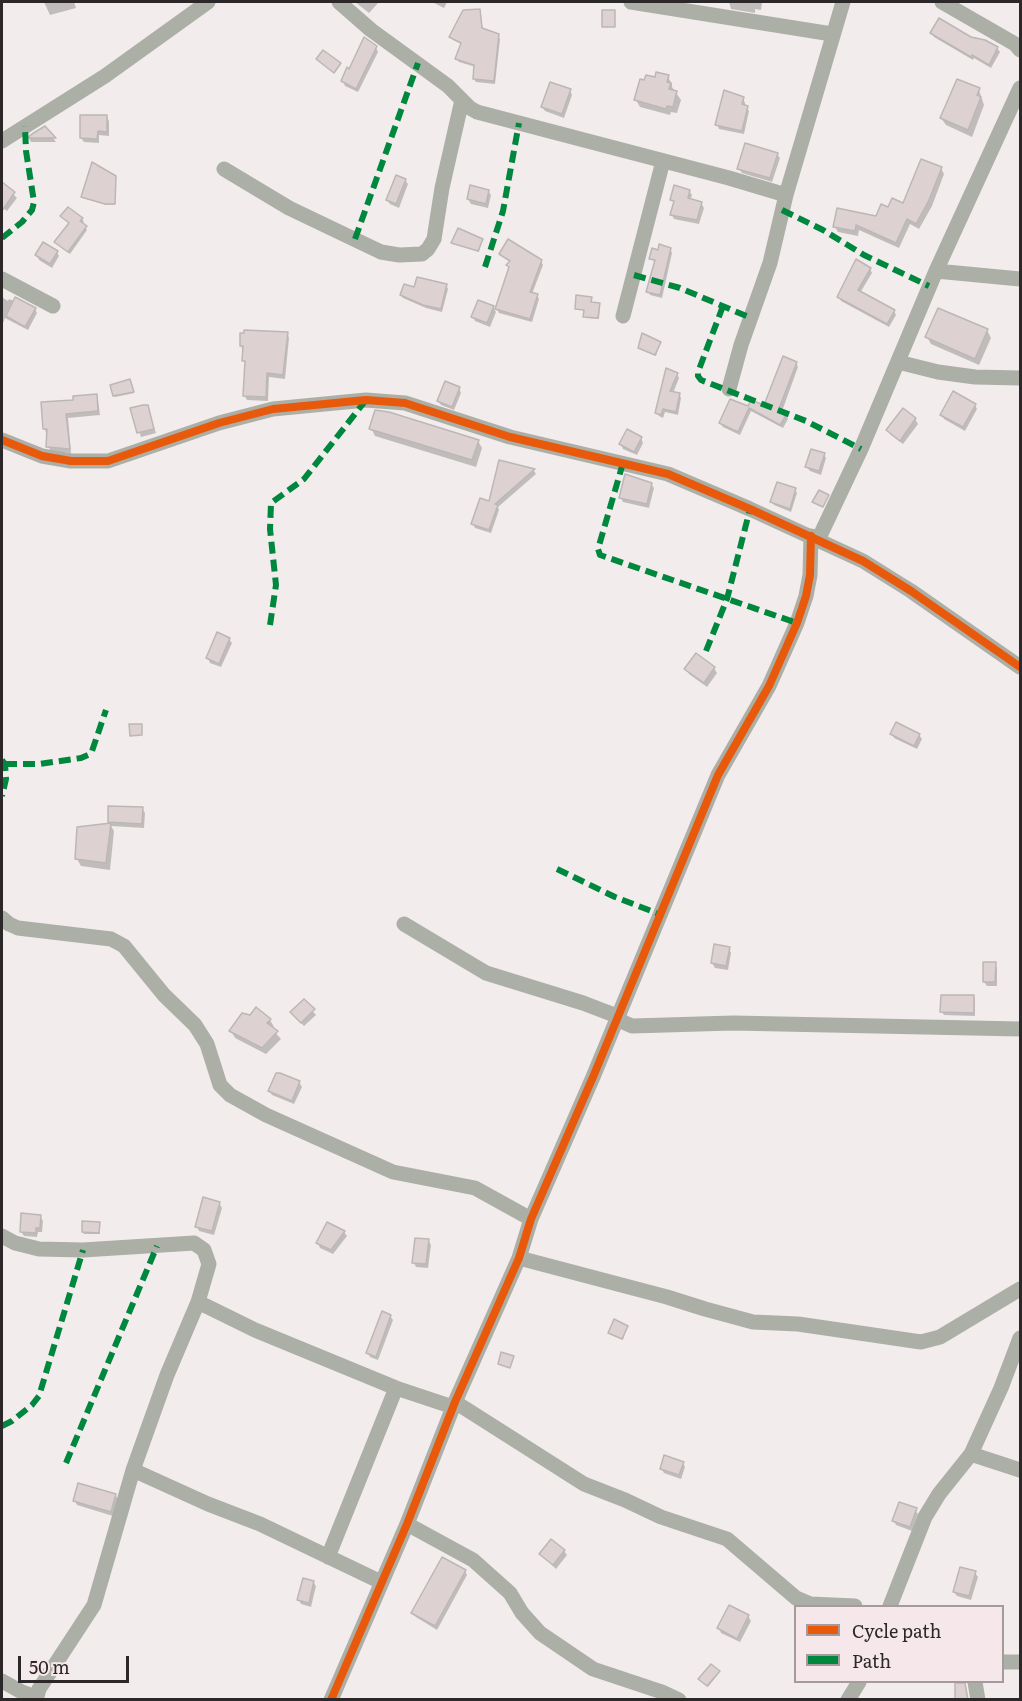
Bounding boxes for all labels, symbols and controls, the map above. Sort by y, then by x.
legend [794,1605,1004,1683]
text: Cycle path [852,1617,941,1644]
scale bar [21,1644,132,1682]
text: Path [852,1647,891,1674]
text: 50 m [29,1653,70,1680]

